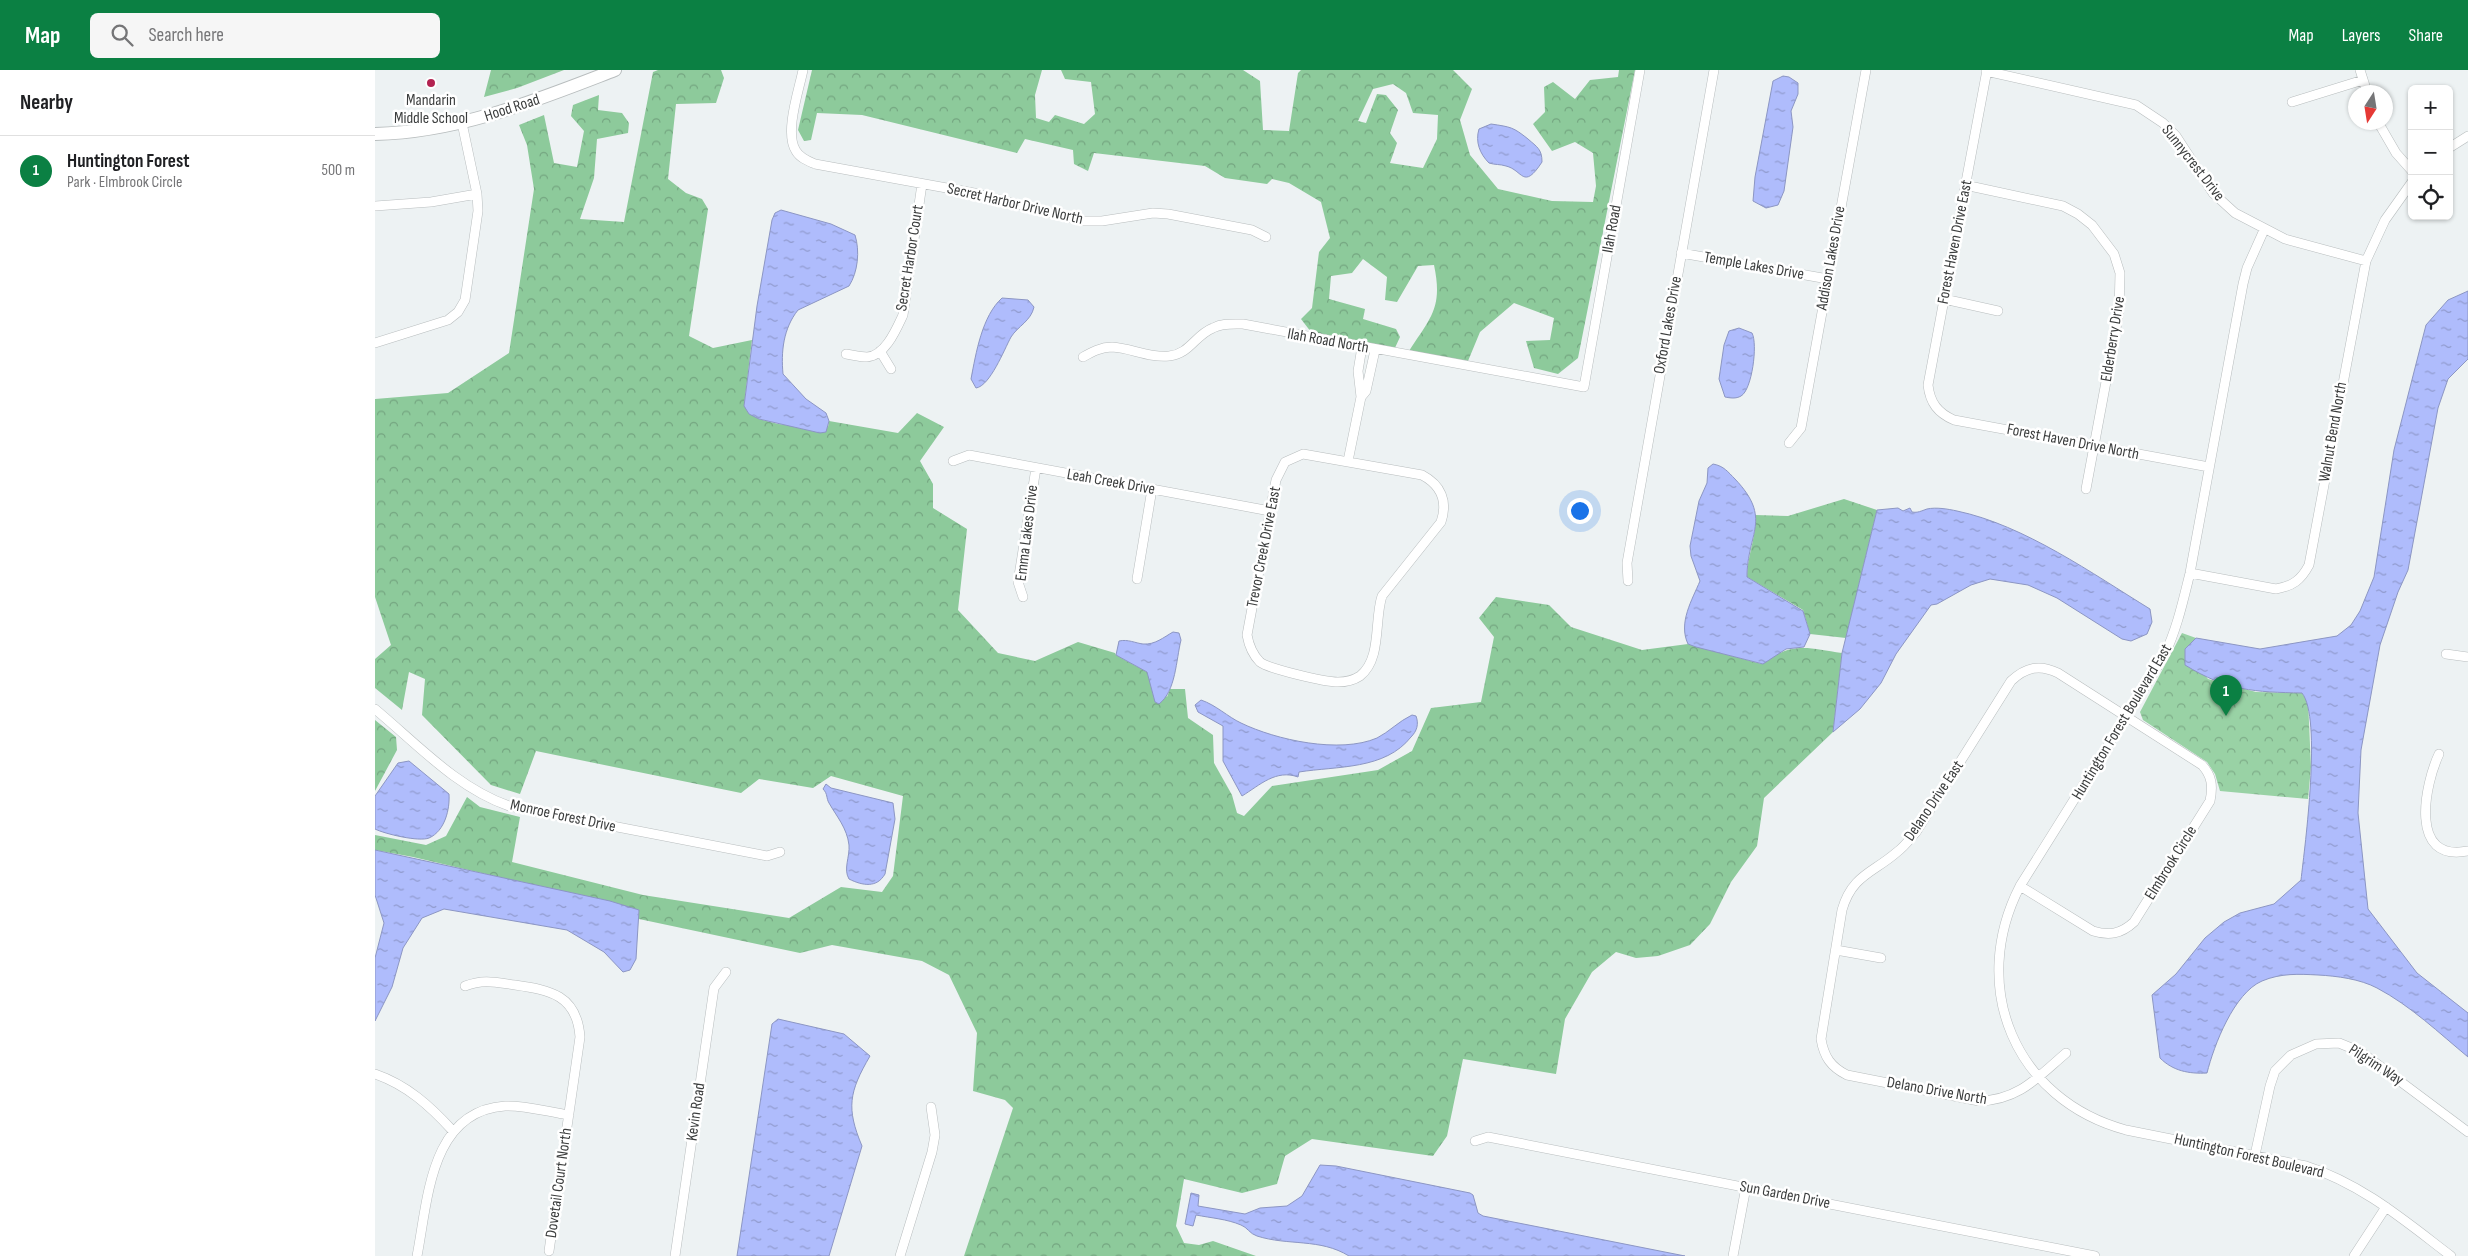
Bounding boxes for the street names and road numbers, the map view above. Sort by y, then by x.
street label: Hood Road [482,90,542,126]
street label: Sunnycrest Drive [2157,121,2229,205]
street label: Forest Haven Drive East [1934,178,1976,306]
street label: Secret Harbor Drive North [945,179,1085,229]
street label: Secret Harbor Court [892,203,928,313]
street label: Ilah Road [1598,204,1626,254]
street label: Addison Lakes Drive [1812,204,1849,312]
street label: Temple Lakes Drive [1702,248,1806,284]
street label: Oxford Lakes Drive [1650,275,1686,375]
street label: Elderberry Drive [2097,295,2129,383]
street label: Ilah Road North [1286,325,1370,357]
street label: Walnut Bend North [2315,381,2351,483]
street label: Forest Haven Drive North [2005,420,2141,464]
street label: Leah Creek Drive [1065,465,1157,499]
street label: Emma Lakes Drive [1012,484,1042,582]
street label: Trevor Creek Drive East [1243,485,1285,609]
street label: Huntington Forest Boulevard East [2068,640,2176,803]
street label: Delano Drive East [1900,757,1968,845]
street label: Monroe Forest Drive [509,796,617,836]
street label: Elmbrook Circle [2141,823,2201,903]
street label: Pilgrim Way [2345,1040,2407,1090]
street label: Delano Drive North [1885,1073,1989,1109]
street label: Kevin Road [683,1082,709,1142]
street label: Dovetail Court North [542,1127,576,1239]
street label: Huntington Forest Boulevard [2172,1130,2326,1182]
street label: Sun Garden Drive [1738,1177,1832,1213]

